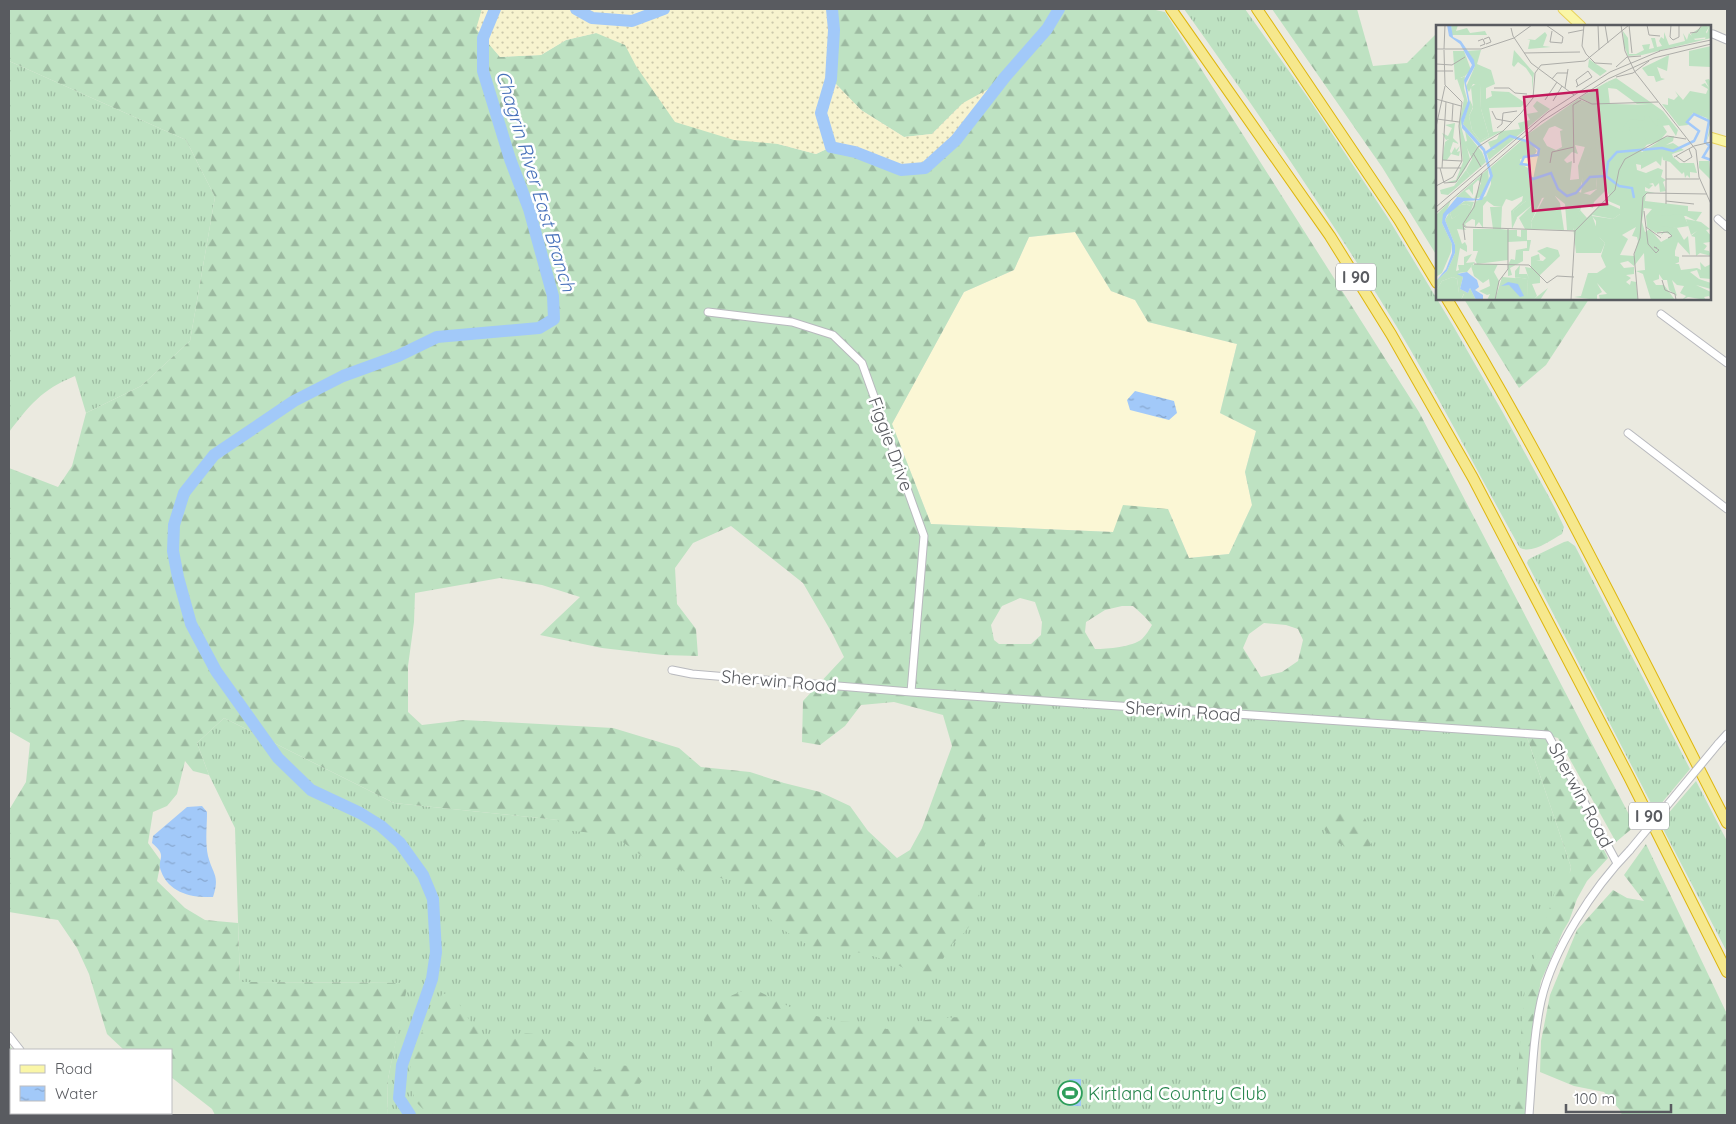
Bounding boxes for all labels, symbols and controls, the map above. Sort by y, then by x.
inset map [1436,25,1711,300]
water label: Chagrin River East Branch [491,68,581,295]
road number: I 90 [1336,264,1376,290]
street label: Figgie Drive [863,394,919,494]
street label: Sherwin Road [720,665,838,697]
street label: Sherwin Road [1124,695,1242,727]
street label: Sherwin Road [1544,739,1618,851]
road number: I 90 [1629,802,1669,829]
legend [10,1049,172,1114]
text: Road [55,1059,92,1078]
sports icon: Kirtland Country Club [1057,1080,1083,1106]
place label: Kirtland Country Club [1088,1082,1267,1105]
scale bar [1566,1082,1671,1114]
text: Water [55,1084,98,1103]
text: 100 m [1574,1089,1615,1108]

